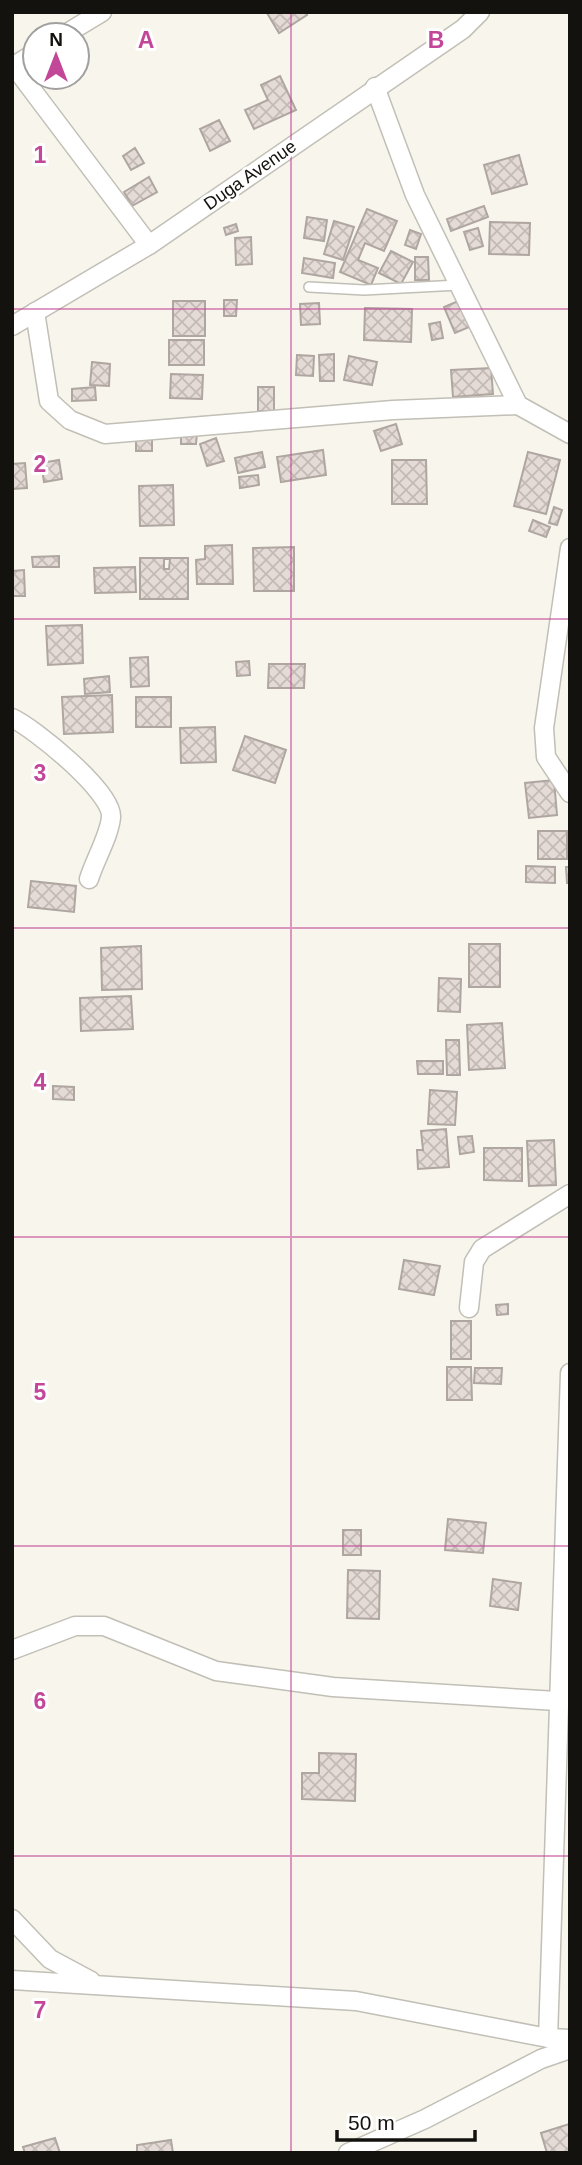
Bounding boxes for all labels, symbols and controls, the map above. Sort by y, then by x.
north arrow [21,21,91,91]
text: A [138,27,154,53]
text: B [428,27,444,53]
text: N [49,29,63,50]
street label: Duga Avenue [200,136,300,214]
text: 1 [34,142,47,168]
text: 2 [34,451,46,477]
text: 3 [34,760,46,786]
text: 4 [34,1069,47,1095]
text: 5 [34,1379,47,1405]
text: 6 [34,1688,46,1714]
text: 7 [34,1997,46,2023]
scale bar [337,2098,475,2142]
text: 50 m [348,2111,395,2134]

